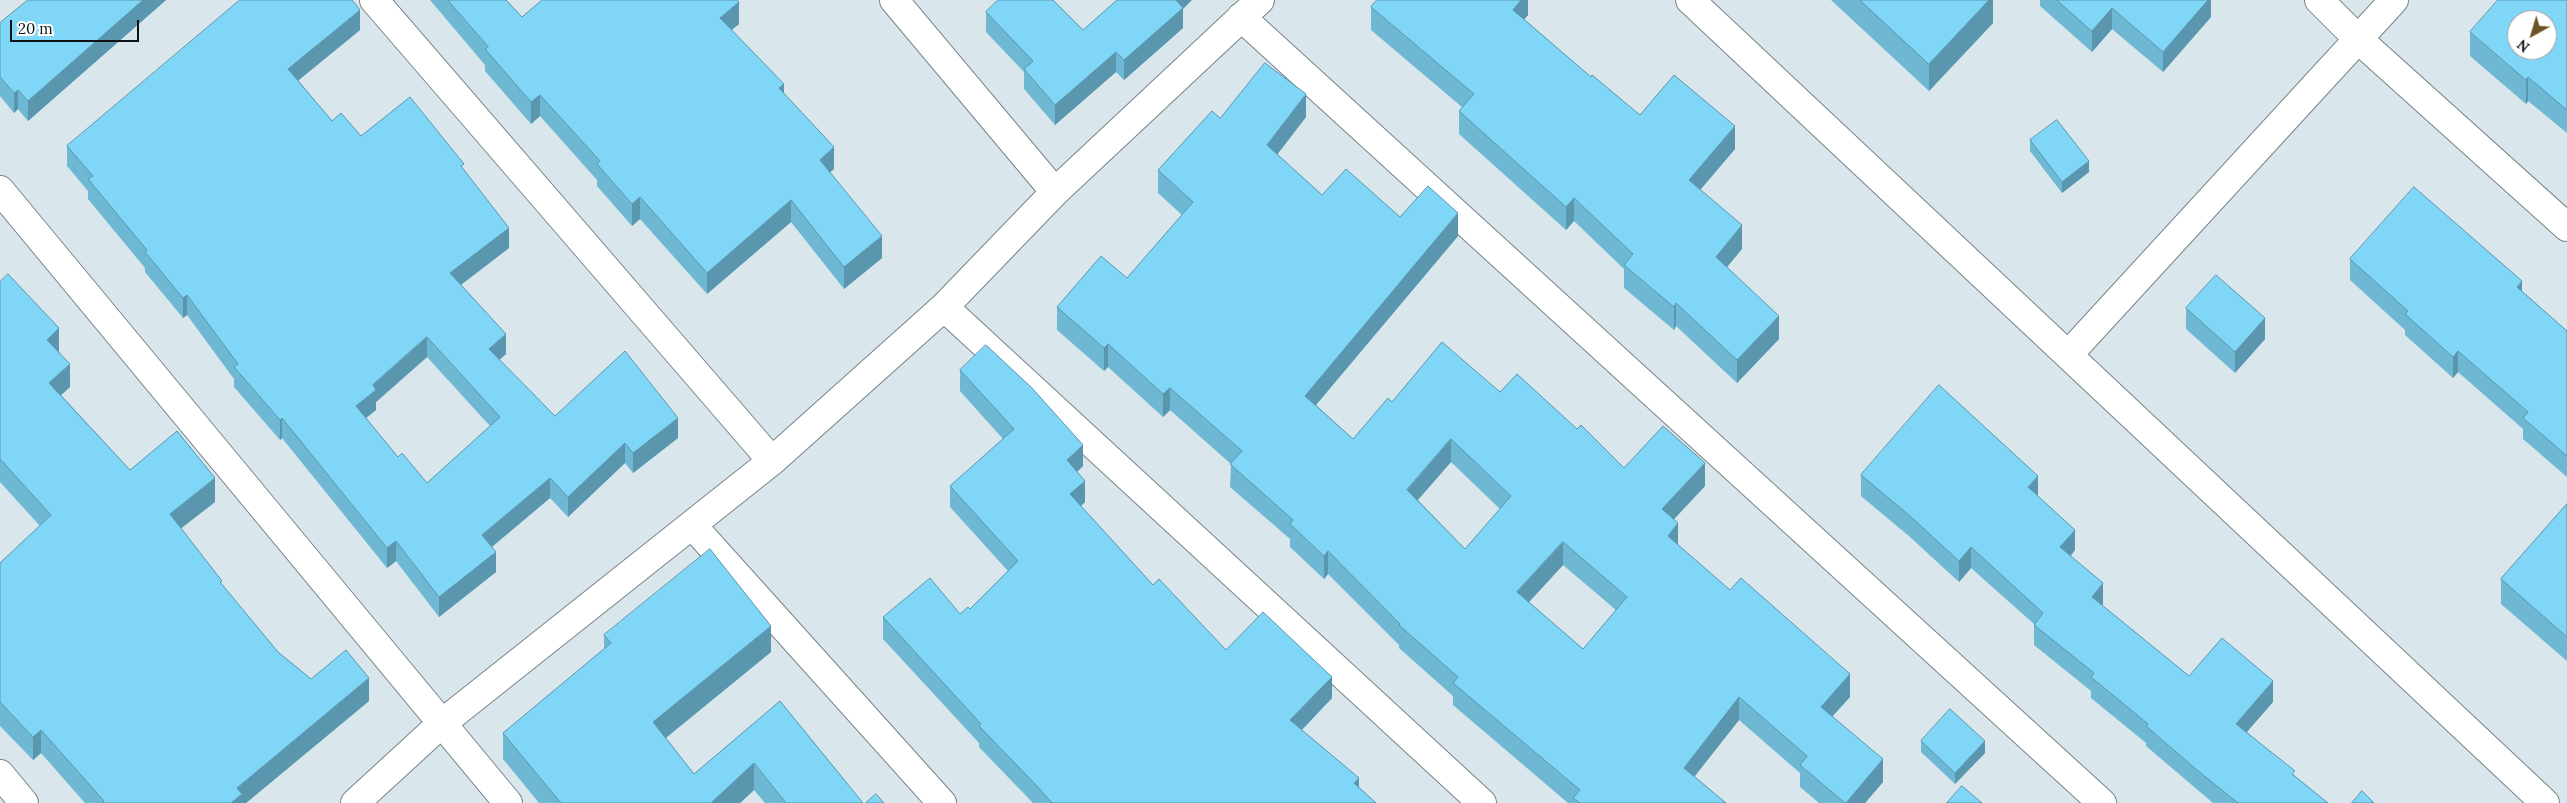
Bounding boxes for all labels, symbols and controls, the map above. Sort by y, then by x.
scale bar [12,10,141,42]
north arrow [2507,10,2557,60]
text: 20 m [18,19,53,38]
text: N [2513,35,2533,56]

